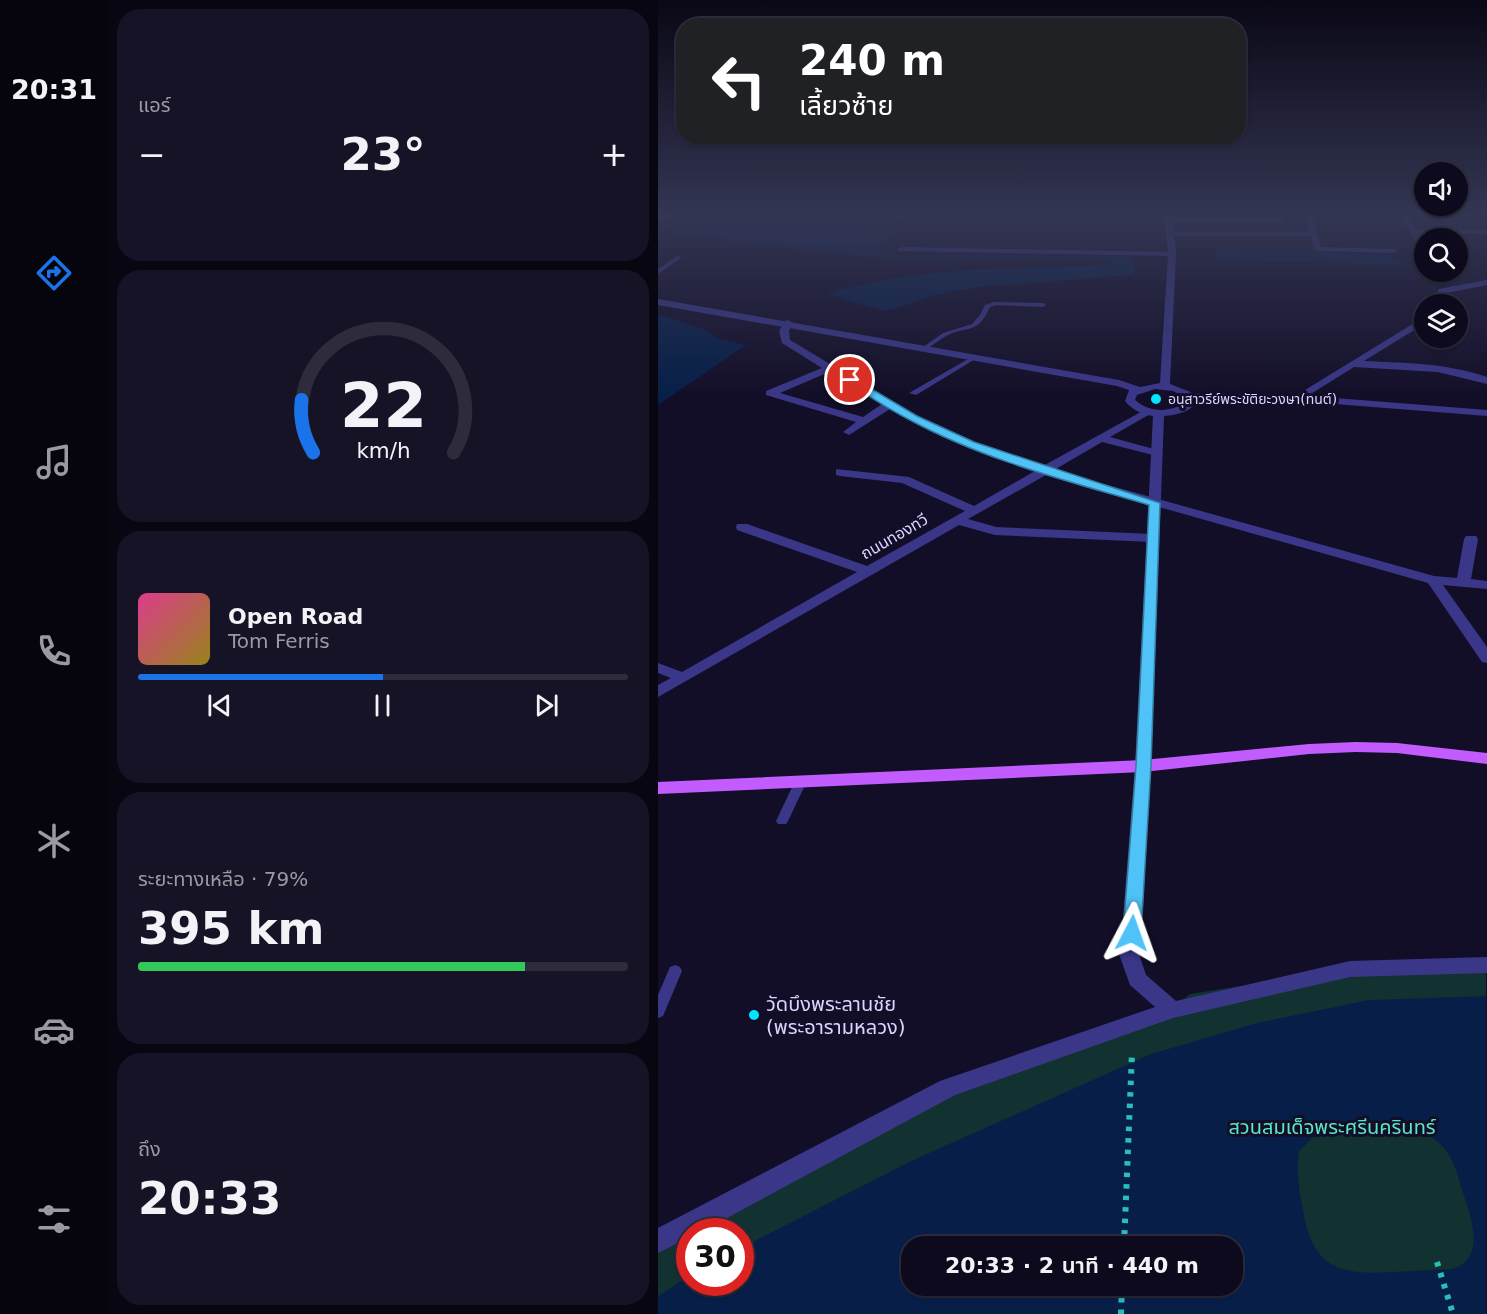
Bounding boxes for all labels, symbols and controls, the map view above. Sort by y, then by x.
text: 240 m [799,36,945,85]
icon: left [700,42,778,120]
text: 20:31 [11,74,97,105]
text: เลี้ยวซ้าย [799,90,893,121]
text: แอร์ [138,93,170,117]
text: 23° [340,128,426,181]
text: − [138,135,166,174]
text: + [600,135,628,174]
map controls [1414,162,1468,348]
button: sound [1414,162,1468,216]
button: search [1414,228,1468,282]
icon: directions [33,252,75,294]
button: layers [1414,294,1468,348]
pin [824,354,875,405]
icon: arrive [833,363,866,396]
text: 22 [340,369,426,442]
place label: อนุสาวรีย์พระขัติยะวงษา(ทนต์) [1168,391,1337,408]
marker: อนุสาวรีย์พระขัติยะวงษา(ทนต์) [1149,392,1163,406]
text: km/h [356,438,410,463]
icon: music [33,441,75,483]
street label: ถนนทองทวี [857,510,931,563]
text: Open Road [228,604,363,629]
text: Tom Ferris [228,629,330,653]
icon: phone [33,630,75,672]
icon: previous [203,689,236,722]
icon: pause [366,689,399,722]
icon: next [530,689,563,722]
icon: climate [33,820,75,862]
text: ระยะทางเหลือ · 79% [138,867,308,891]
position arrow [1100,901,1164,965]
text: 395 km [138,902,324,955]
place label: วัดบึงพระลานชัย (พระอารามหลวง) [766,992,906,1039]
marker: วัดบึงพระลานชัย (พระอารามหลวง) [747,1008,761,1022]
icon: car [33,1009,75,1051]
park label: สวนสมเด็จพระศรีนครินทร์ [1228,1115,1437,1139]
text: ถึง [138,1137,161,1161]
text: 20:33 [138,1172,281,1225]
icon: filters [33,1198,75,1240]
speed limit sign: 30 [676,1218,754,1296]
text: 20:33 · 2 นาที · 440 m [945,1253,1199,1278]

